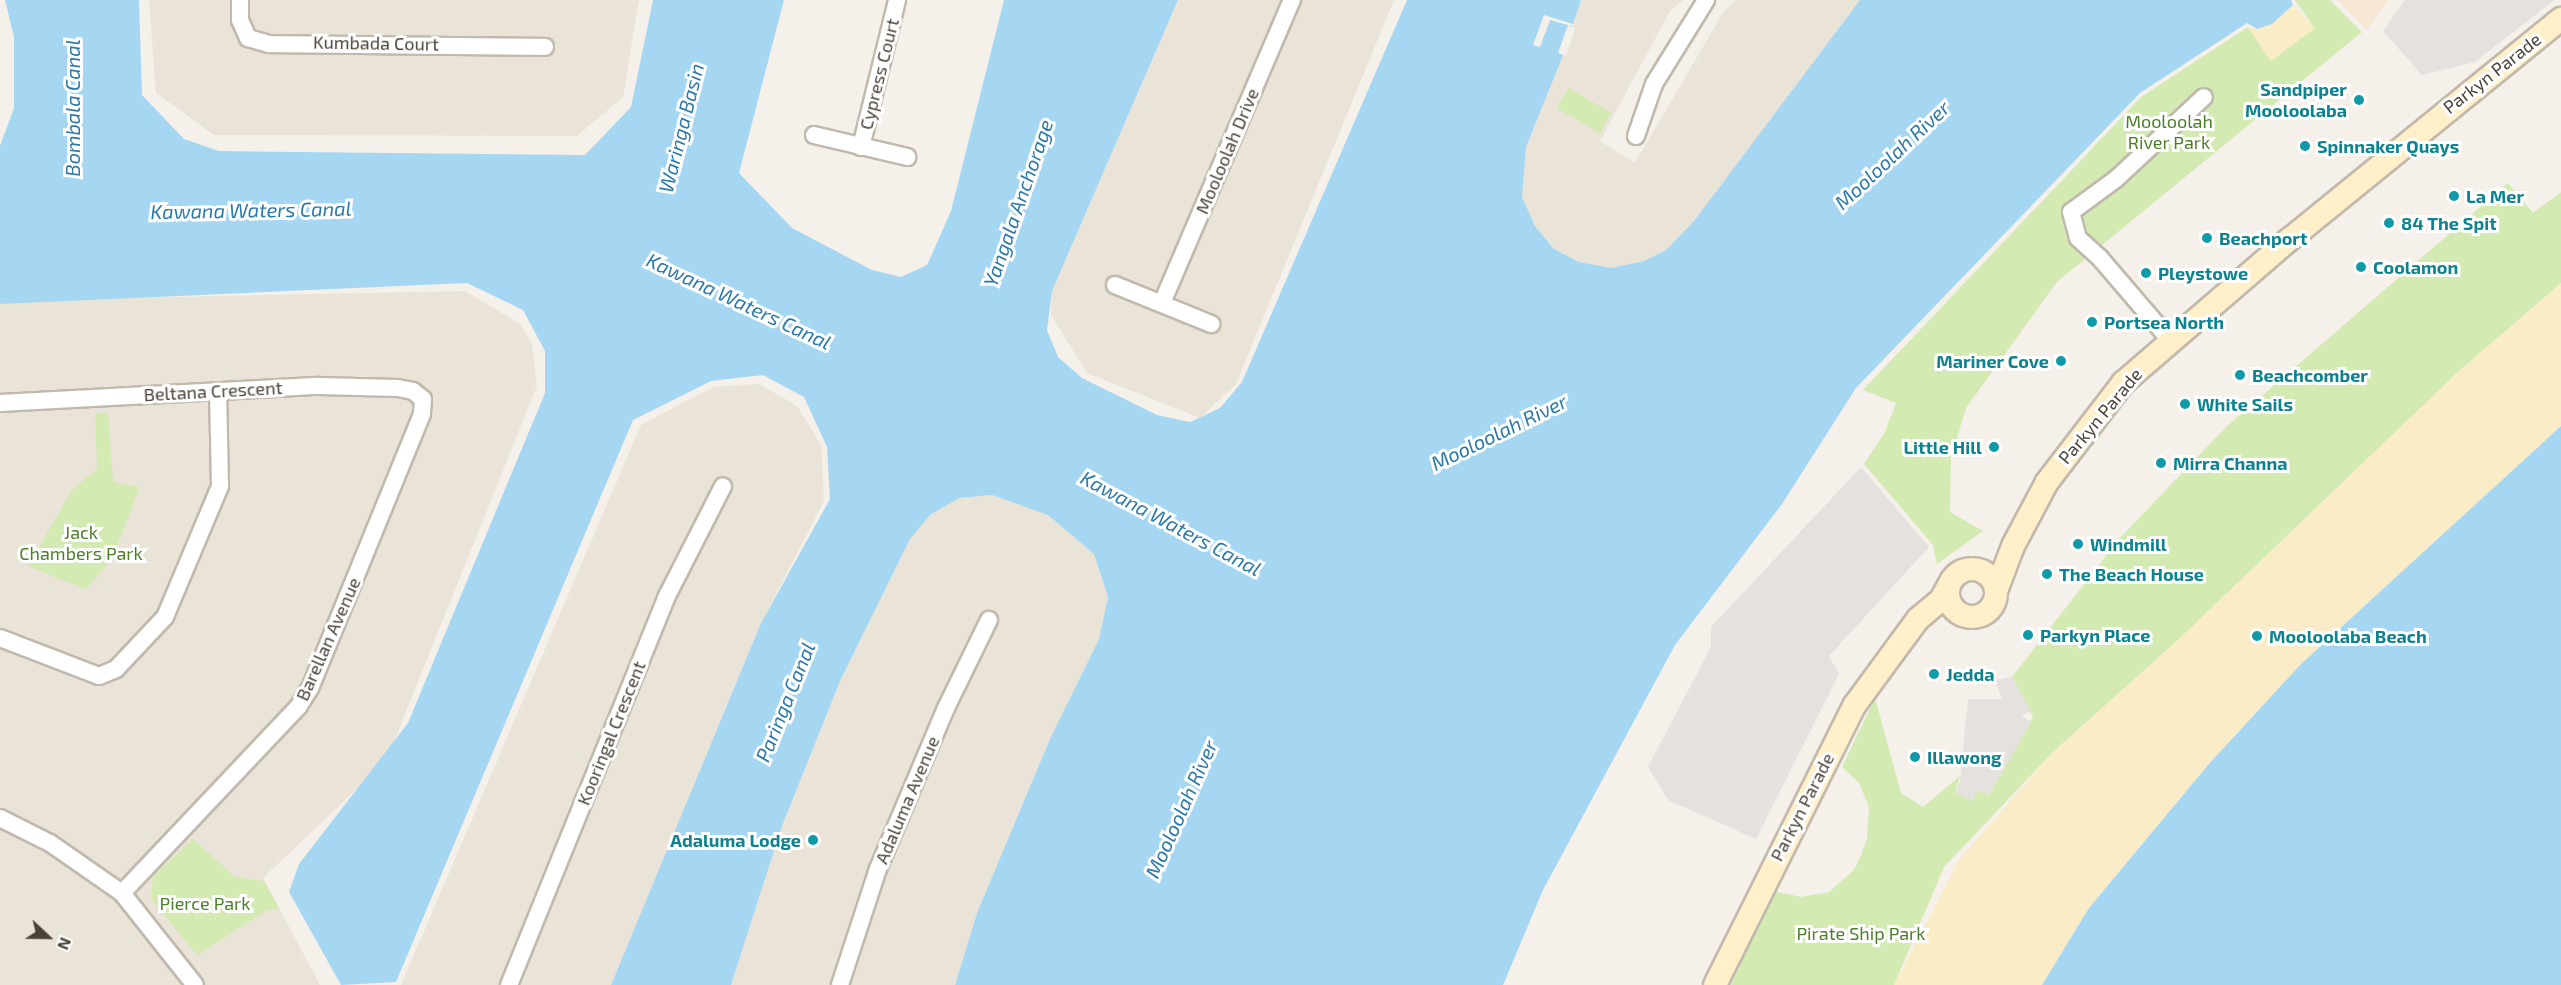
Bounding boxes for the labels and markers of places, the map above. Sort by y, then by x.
place label: Sandpiper Mooloolaba [2245,79,2347,122]
marker: Sandpiper Mooloolaba [2352,93,2366,107]
place label: Spinnaker Quays [2317,135,2460,157]
marker: Spinnaker Quays [2298,139,2312,153]
place label: La Mer [2466,185,2524,207]
marker: La Mer [2447,189,2461,203]
place label: 84 The Spit [2401,212,2497,234]
marker: 84 The Spit [2382,216,2396,230]
place label: Beachport [2219,227,2307,249]
marker: Beachport [2200,231,2214,245]
place label: Coolamon [2373,256,2458,278]
marker: Coolamon [2354,260,2368,274]
place label: Pleystowe [2158,262,2248,284]
marker: Pleystowe [2139,266,2153,280]
place label: Portsea North [2104,311,2224,333]
marker: Portsea North [2085,315,2099,329]
place label: Mariner Cove [1936,350,2049,372]
marker: Mariner Cove [2054,354,2068,368]
place label: Beachcomber [2252,364,2368,386]
marker: Beachcomber [2233,368,2247,382]
place label: White Sails [2197,393,2293,415]
marker: White Sails [2178,397,2192,411]
place label: Little Hill [1903,436,1982,458]
marker: Little Hill [1987,440,2001,454]
place label: Mirra Channa [2173,452,2287,474]
marker: Mirra Channa [2154,456,2168,470]
place label: Windmill [2090,533,2167,555]
marker: Windmill [2071,537,2085,551]
place label: The Beach House [2059,563,2204,585]
marker: The Beach House [2040,567,2054,581]
place label: Parkyn Place [2040,624,2150,646]
place label: Mooloolaba Beach [2269,625,2427,647]
marker: Parkyn Place [2021,628,2035,642]
marker: Mooloolaba Beach [2250,629,2264,643]
place label: Jedda [1946,663,1995,685]
marker: Jedda [1927,667,1941,681]
place label: Illawong [1927,746,2001,768]
marker: Illawong [1908,750,1922,764]
place label: Adaluma Lodge [670,829,801,851]
marker: Adaluma Lodge [806,833,820,847]

